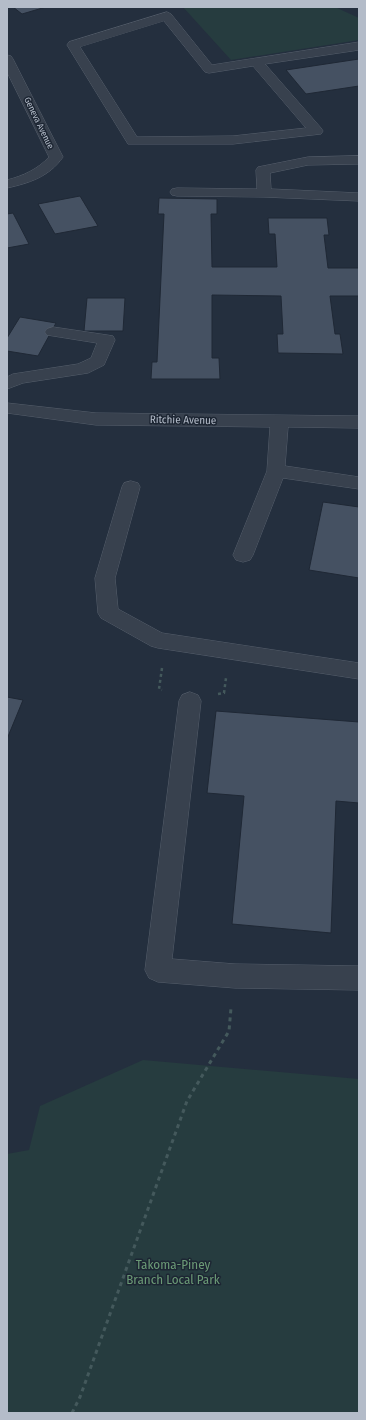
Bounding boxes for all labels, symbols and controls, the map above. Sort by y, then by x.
street label: Geneva Avenue [22,96,56,151]
street label: Ritchie Avenue [150,413,216,427]
park label: Takoma-Piney Branch Local Park [126,1257,221,1287]

